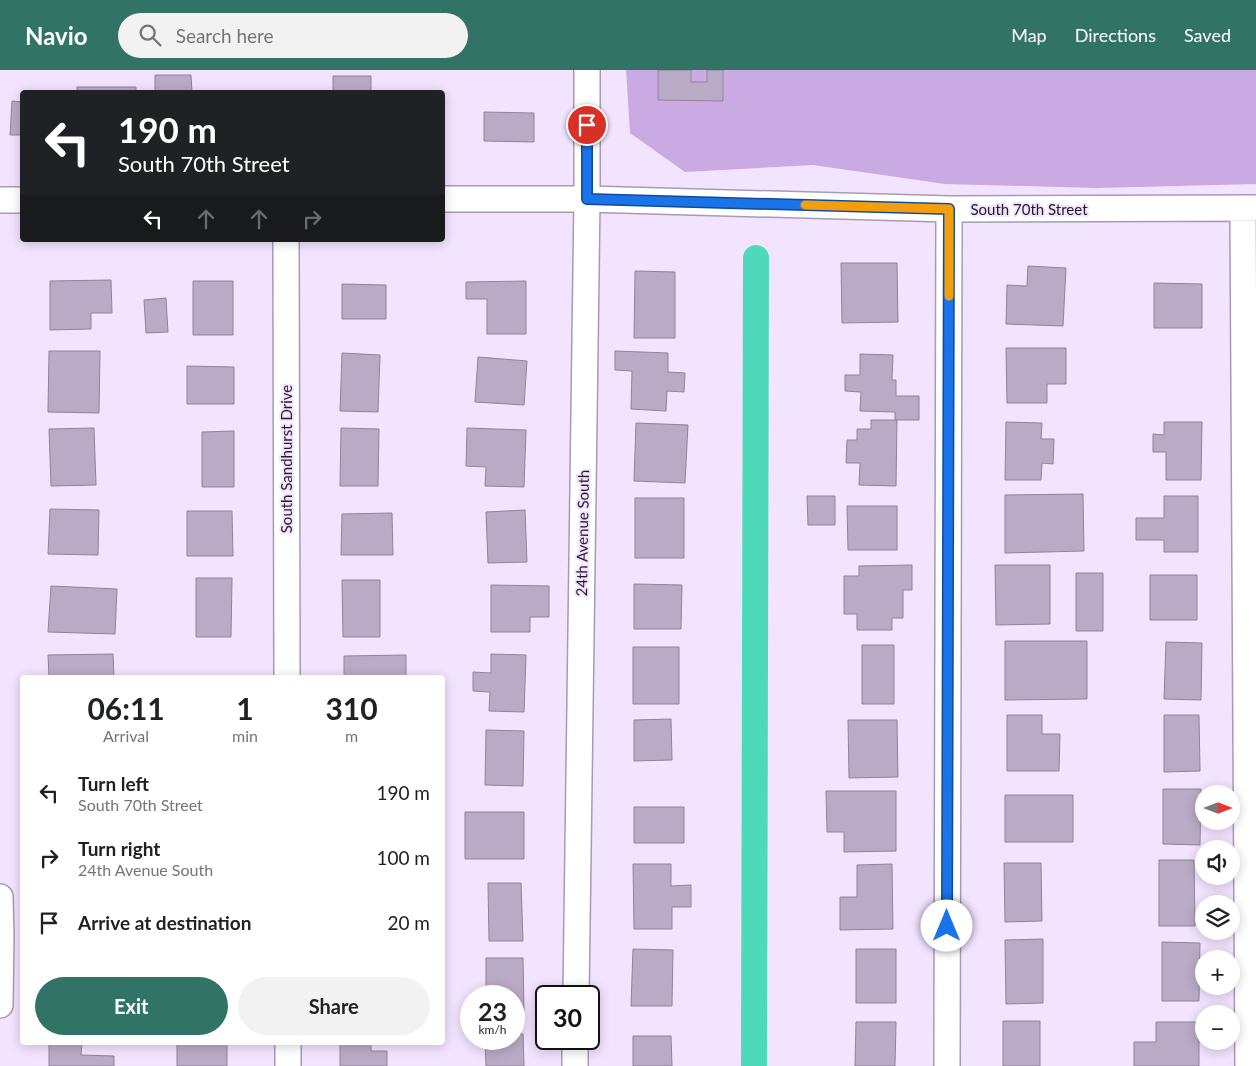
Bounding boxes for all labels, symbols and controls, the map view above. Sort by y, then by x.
search box [118,13,468,58]
text: Navio [25,21,88,50]
icon: search [136,21,164,49]
text: Search here [176,24,274,47]
text: Map [1011,24,1047,46]
text: Directions [1075,24,1156,46]
text: Saved [1184,24,1231,46]
pin [566,104,608,146]
text: 190 m [118,108,217,150]
icon: left [35,110,100,175]
icon: arrive [573,111,601,139]
text: South 70th Street [118,150,290,177]
street label: South 70th Street [970,200,1088,218]
icon: left [139,205,167,233]
icon: ahead [192,205,220,233]
icon: ahead [245,205,273,233]
icon: right [298,205,326,233]
street label: South Sandhurst Drive [277,385,295,533]
street label: 24th Avenue South [572,470,592,596]
text: 06:11 [87,690,165,726]
text: 1 [236,690,254,726]
text: 310 [325,690,378,726]
text: Arrival [103,726,149,745]
text: min [232,726,258,745]
text: m [345,726,358,745]
text: Turn left [78,772,149,795]
icon: left [35,779,63,807]
text: 190 m [376,781,430,804]
north arrow [1195,785,1240,830]
map controls [1195,785,1240,1050]
text: South 70th Street [78,795,203,814]
text: Turn right [78,837,160,860]
button: sound [1195,840,1240,885]
icon: right [35,844,63,872]
text: 100 m [376,846,430,869]
text: 24th Avenue South [78,860,213,879]
button: layers [1195,895,1240,940]
position arrow [920,899,972,951]
icon: arrive [35,909,63,937]
text: Arrive at destination [78,911,251,934]
text: 20 m [387,911,430,934]
button: + [1195,950,1240,995]
button: Exit [35,977,228,1035]
button: Share [238,977,430,1035]
speed limit sign: 30 [535,985,600,1050]
text: 23 [478,996,507,1026]
button: − [1195,1005,1240,1050]
text: km/h [478,1022,507,1037]

